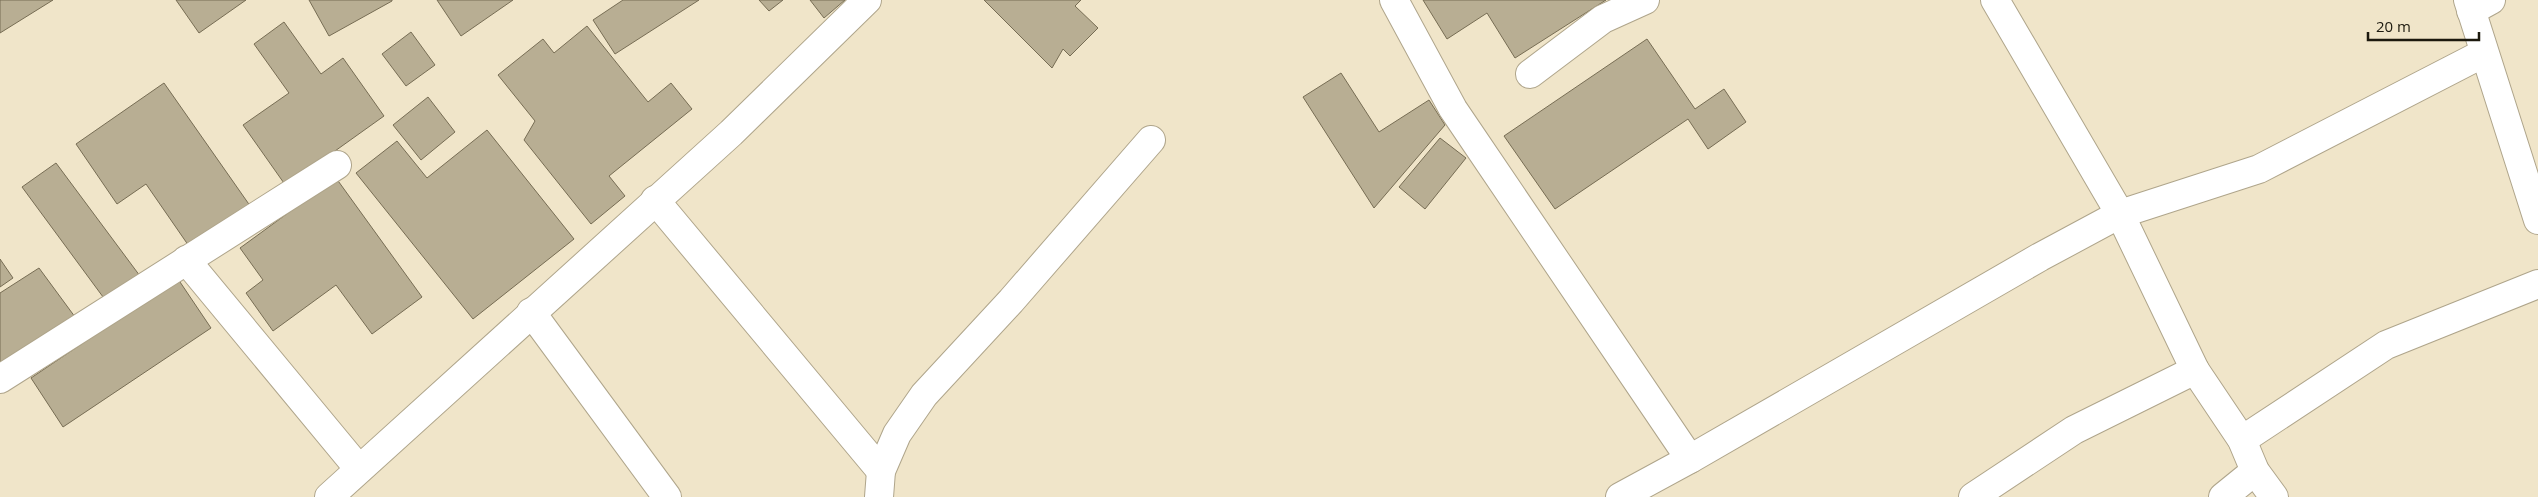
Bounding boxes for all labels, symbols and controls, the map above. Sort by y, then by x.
scale bar [2368,10,2479,42]
text: 20 m [2376,16,2411,36]

